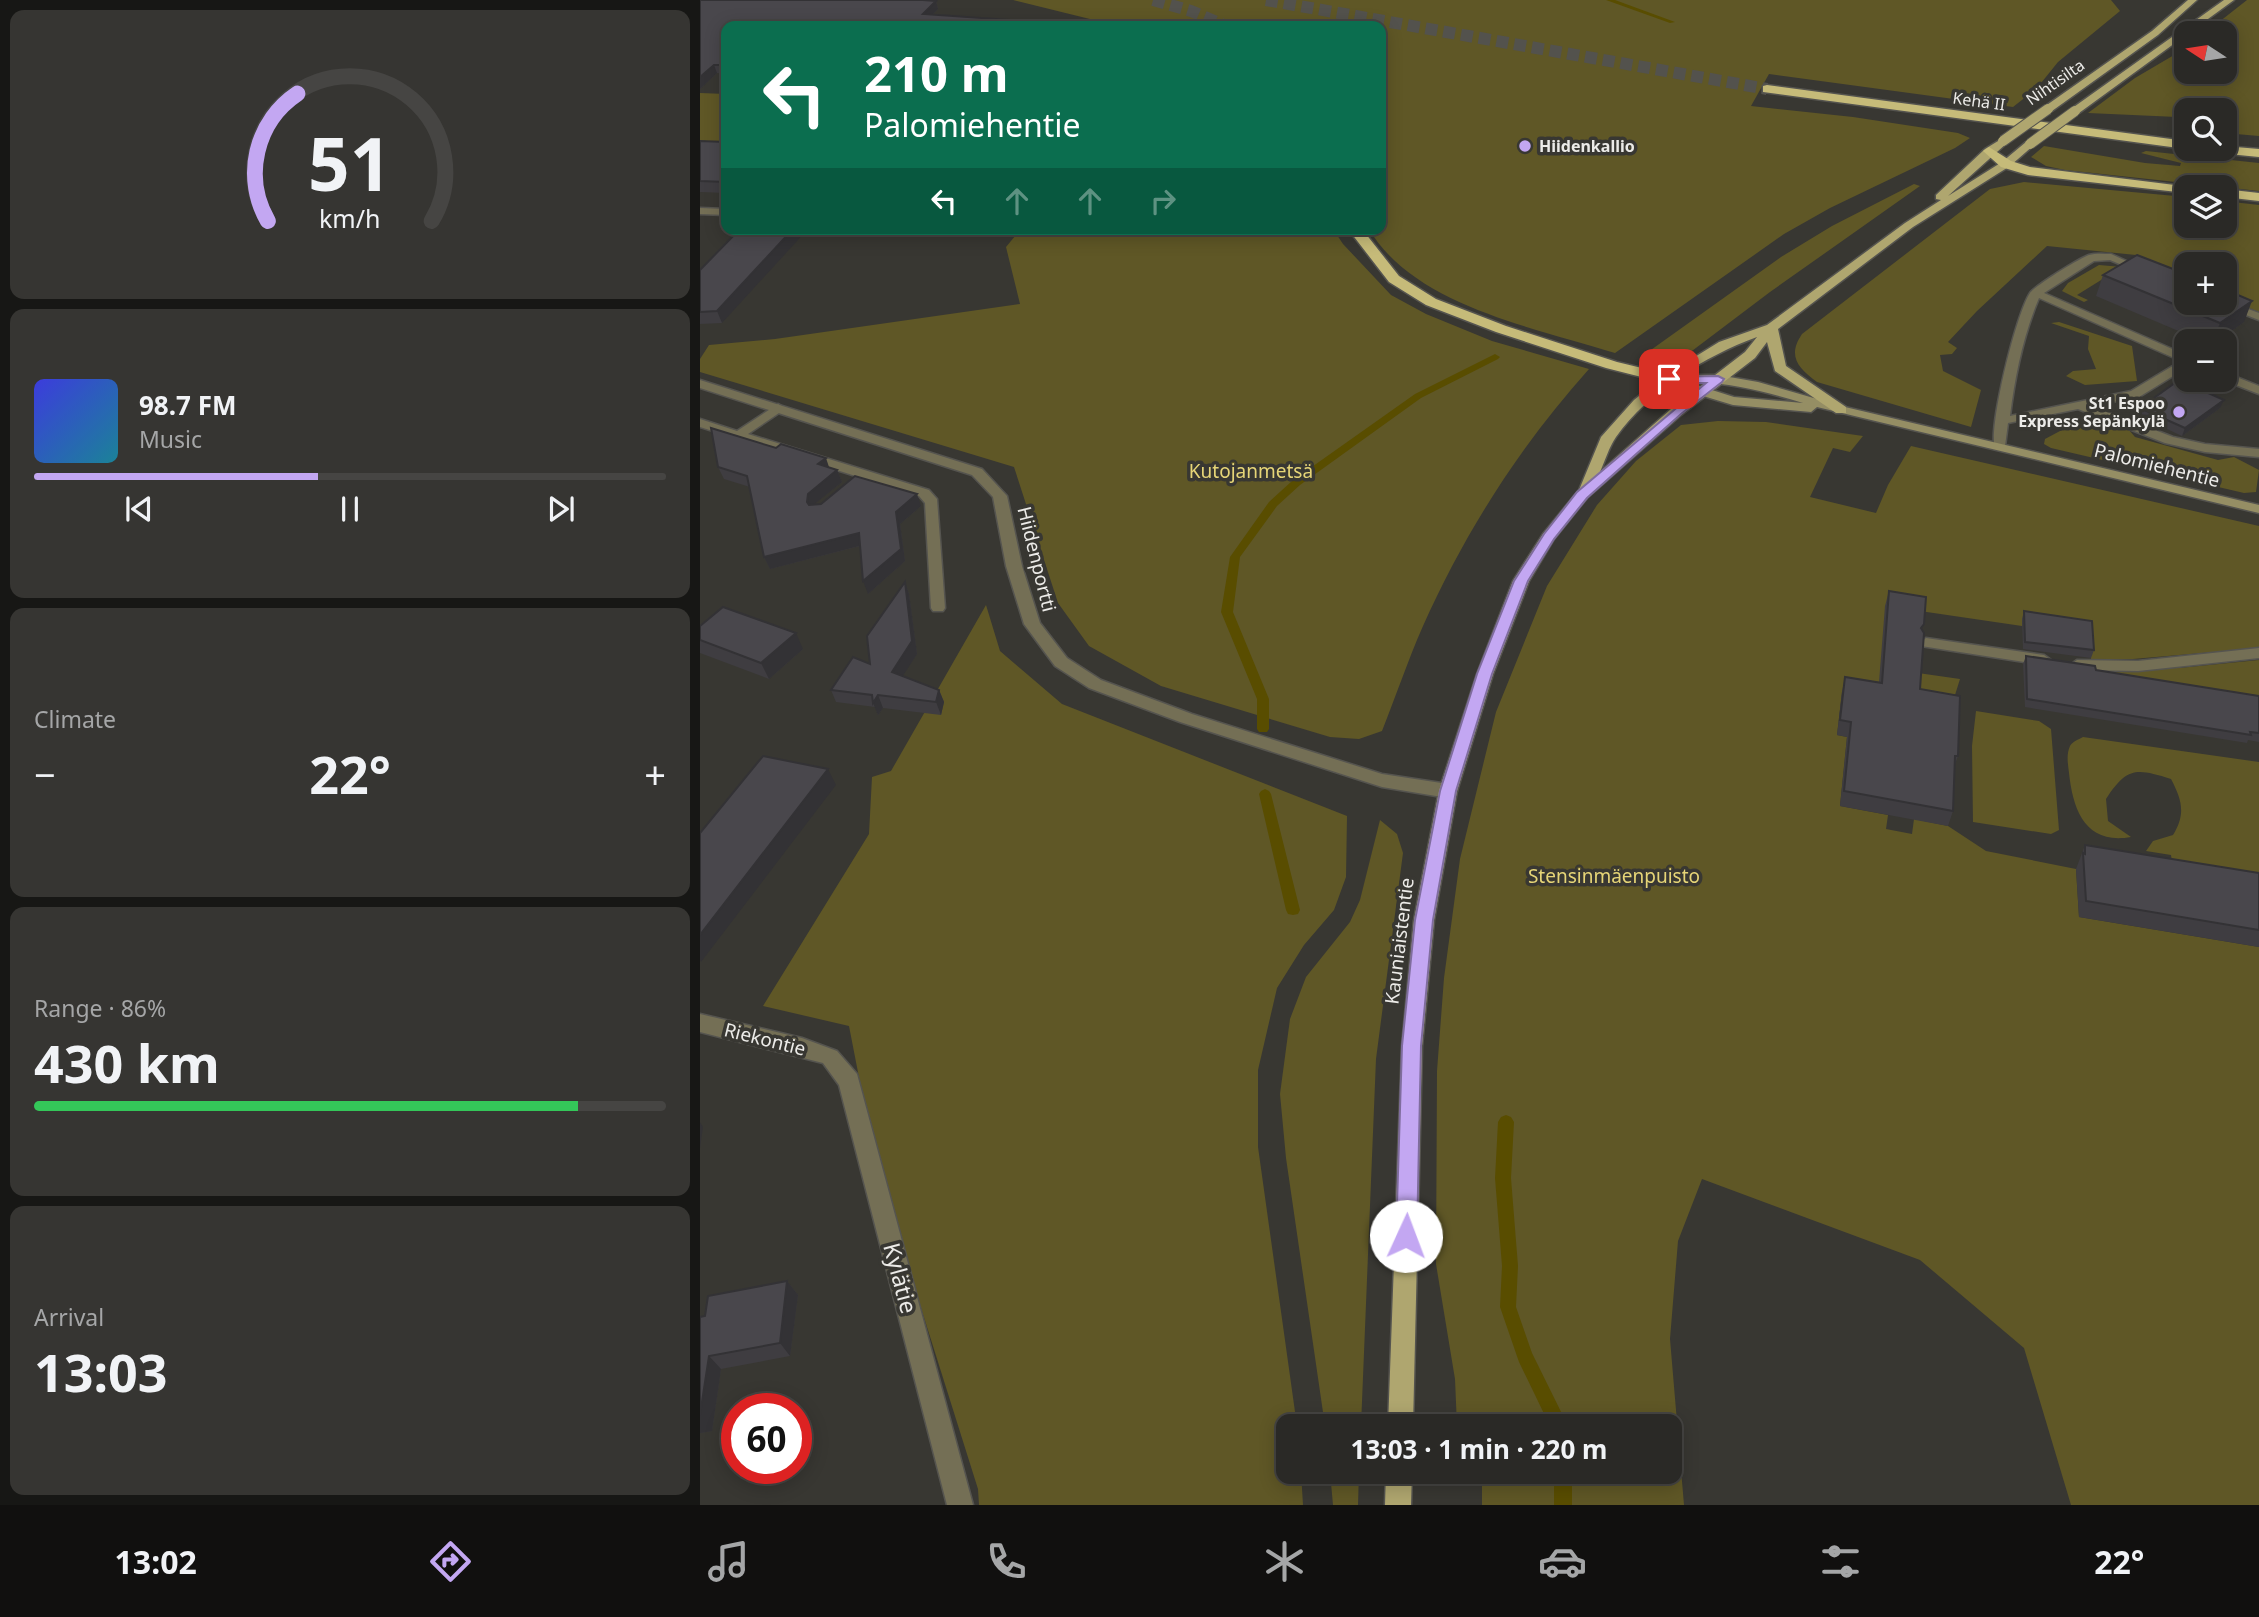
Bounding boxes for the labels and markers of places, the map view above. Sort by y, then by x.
place label: Hiidenkallio [1539,135,1635,157]
marker: Hiidenkallio [1517,138,1533,154]
pin [1639,349,1699,409]
place label: St1 Espoo Express Sepänkylä [2018,392,2165,432]
marker: St1 Espoo Express Sepänkylä [2171,404,2187,420]

